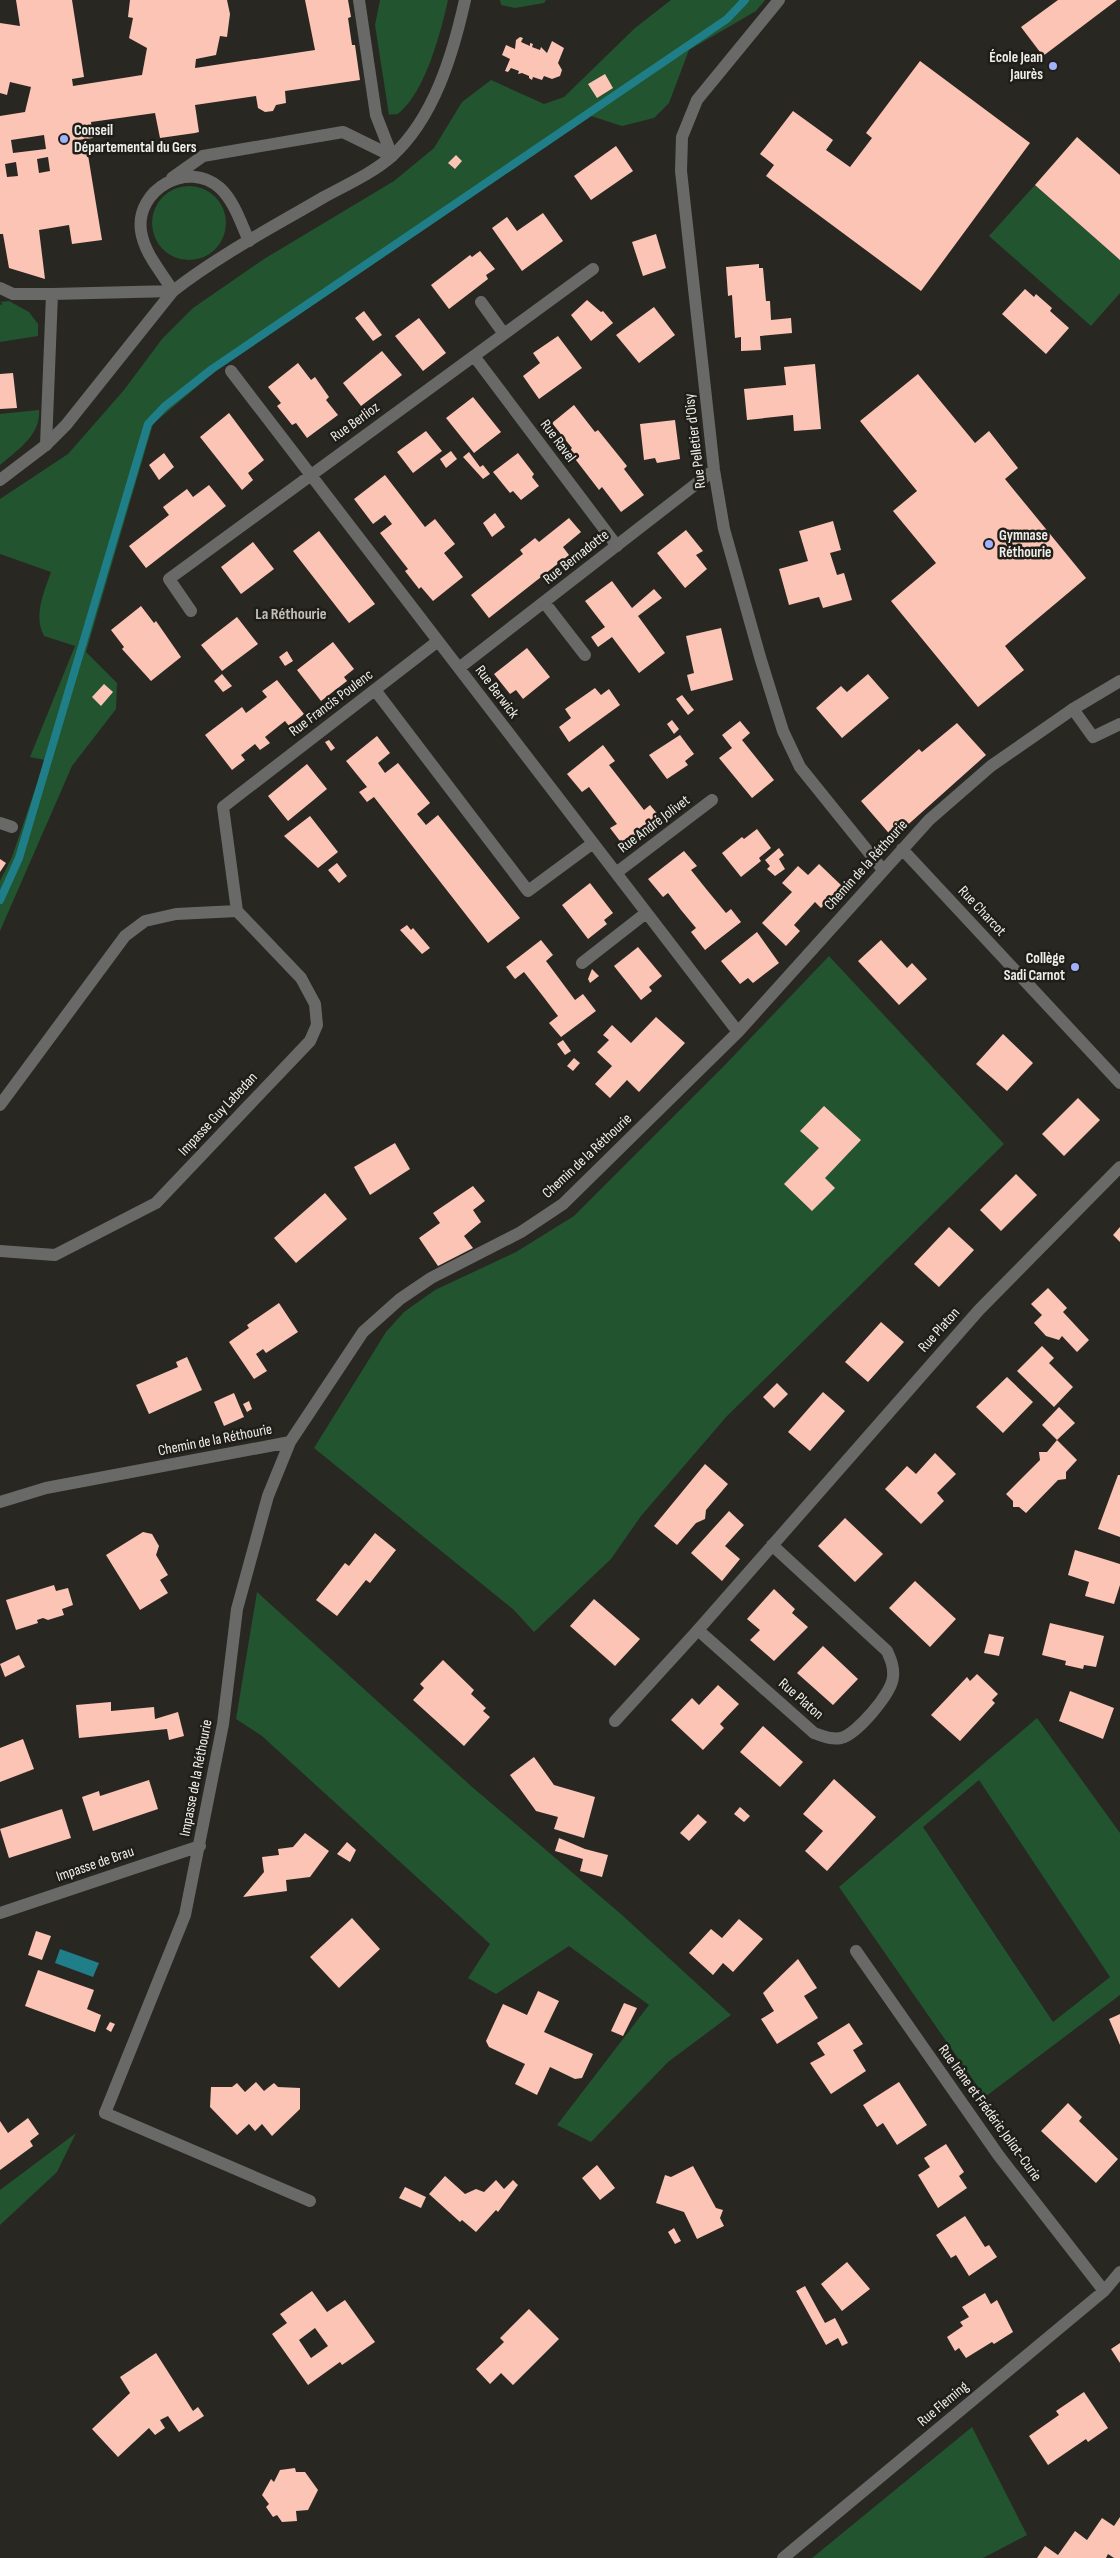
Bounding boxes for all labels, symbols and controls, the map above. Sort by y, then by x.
place label: École Jean Jaurès [989,48,1043,84]
marker: École Jean Jaurès [1047,60,1059,72]
place label: Conseil Départemental du Gers [74,121,197,157]
marker: Conseil Départemental du Gers [58,133,70,145]
street label: Rue Pelletier d'Oisy [680,392,710,490]
street label: Rue Berlioz [327,397,384,446]
street label: Rue Ravel [536,416,580,466]
street label: Rue Bernadotte [539,525,613,589]
place label: Gymnase Réthourie [999,526,1051,562]
marker: Gymnase Réthourie [983,538,995,550]
district label: La Réthourie [255,605,327,624]
street label: Rue Berwick [471,662,523,723]
street label: Rue Francis Poulenc [285,665,377,741]
street label: Rue André Jolivet [614,791,694,857]
street label: Chemin de la Réthourie [820,816,912,914]
street label: Rue Charcot [954,882,1010,940]
place label: Collège Sadi Carnot [1004,949,1065,985]
marker: Collège Sadi Carnot [1069,961,1081,973]
street label: Impasse Guy Labedan [174,1068,262,1160]
street label: Chemin de la Réthourie [538,1110,636,1202]
street label: Rue Platon [914,1304,964,1356]
street label: Chemin de la Réthourie [156,1420,274,1460]
street label: Rue Platon [775,1674,827,1724]
street label: Impasse de la Réthourie [175,1718,217,1838]
street label: Impasse de Brau [54,1842,136,1886]
street label: Rue Irène et Frédéric Joliot-Curie [934,2041,1046,2185]
street label: Rue Fleming [914,2377,972,2431]

